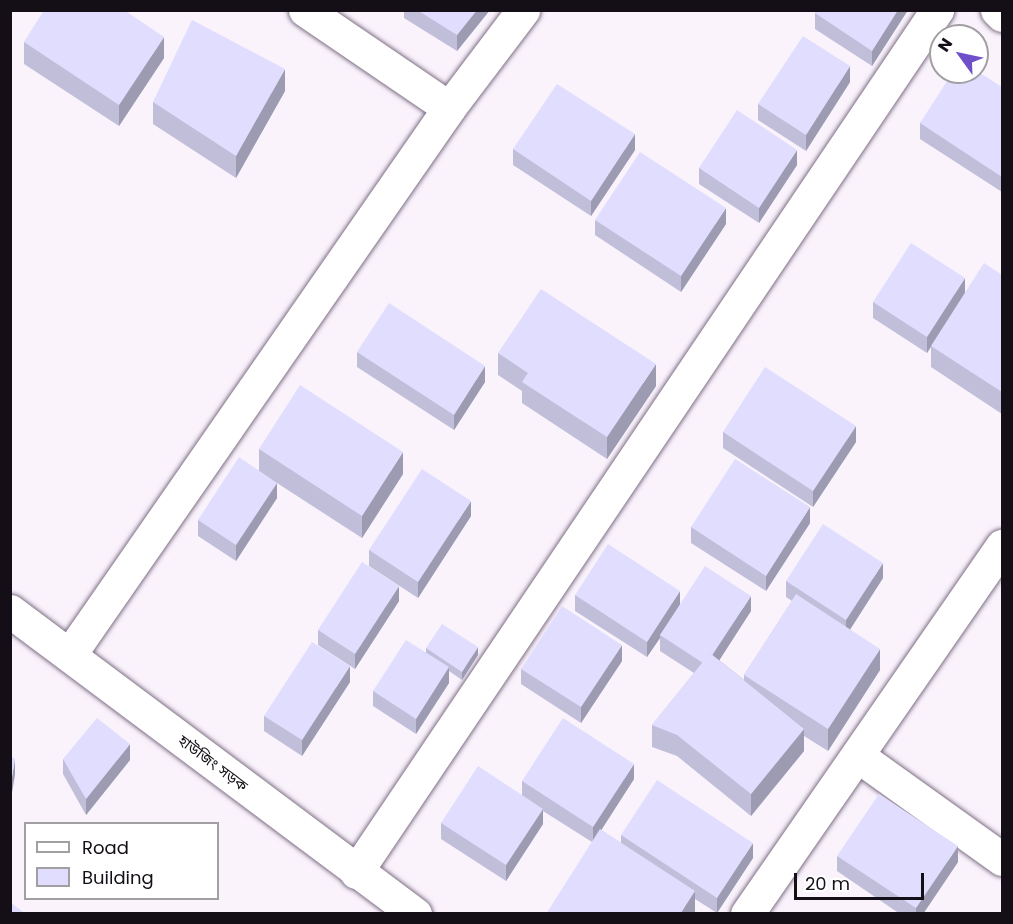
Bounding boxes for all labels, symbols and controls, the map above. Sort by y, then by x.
north arrow [929,24,989,84]
text: N [932,34,958,56]
street label: হাউজিং সড়ক [175,731,251,795]
legend [24,822,219,900]
text: Road [82,835,129,860]
scale bar [797,861,928,899]
text: Building [82,865,154,890]
text: 20 m [805,871,850,896]

